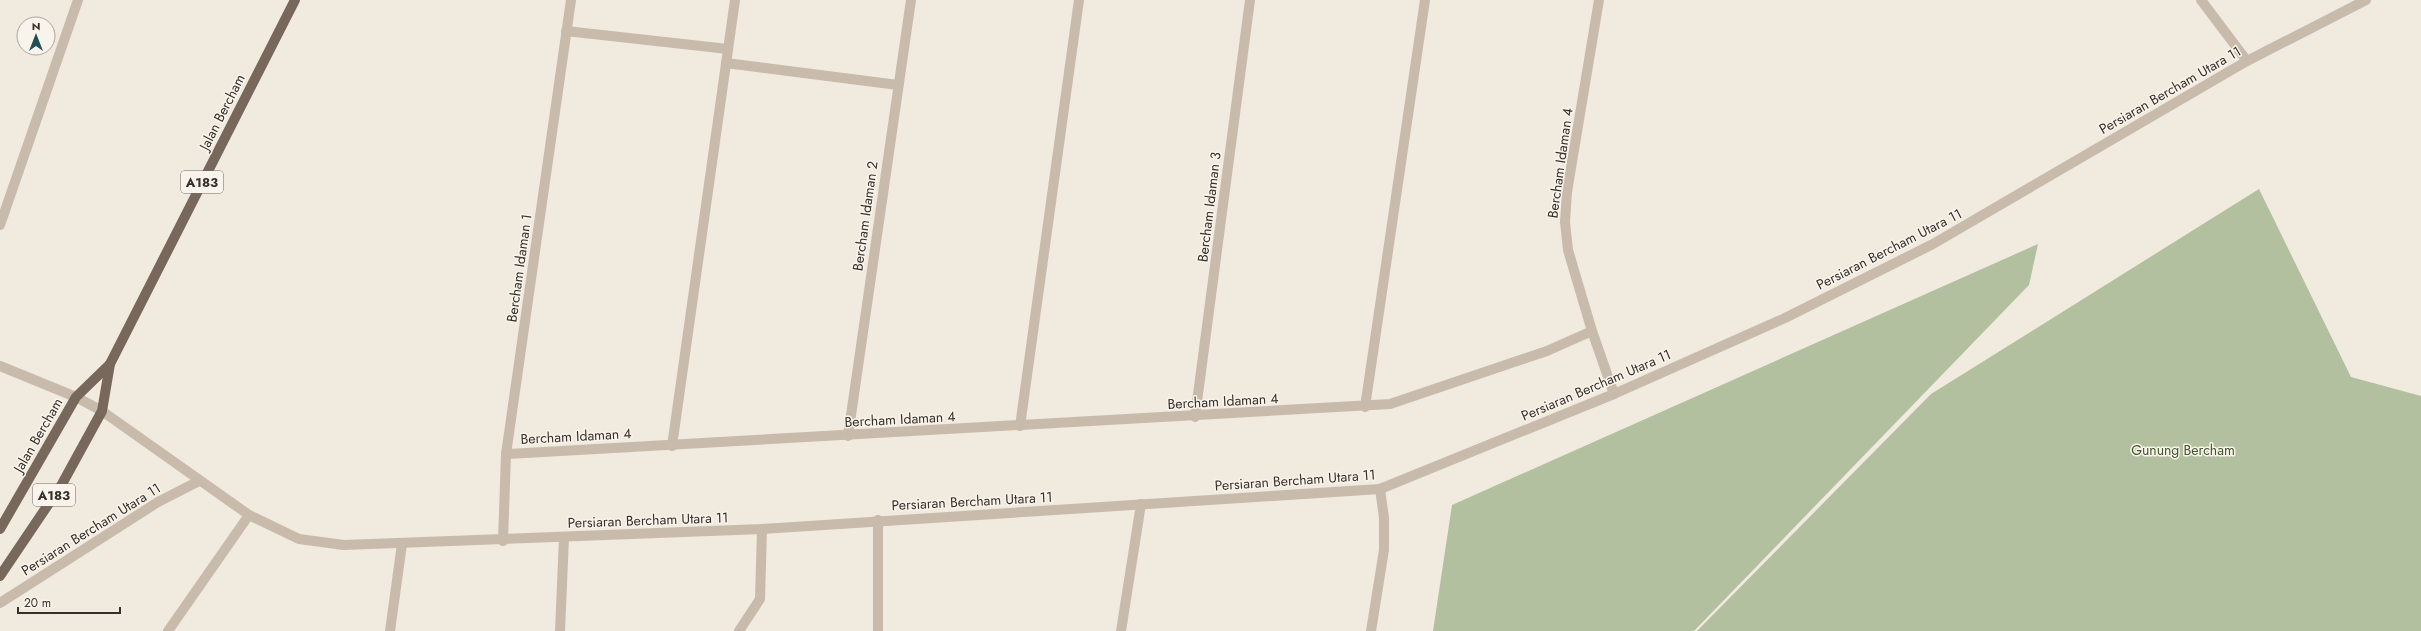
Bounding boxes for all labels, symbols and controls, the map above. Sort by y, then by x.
north arrow [16,16,56,56]
text: N [32,18,40,34]
street label: Persiaran Bercham Utara 11 [2095,41,2245,139]
street label: Jalan Bercham [193,71,250,155]
street label: Bercham Idaman 4 [1542,107,1578,219]
street label: Bercham Idaman 3 [1192,151,1226,263]
street label: Bercham Idaman 2 [847,160,883,272]
road number: A183 [181,171,223,193]
street label: Persiaran Bercham Utara 11 [1813,204,1965,294]
street label: Bercham Idaman 1 [502,213,536,323]
street label: Persiaran Bercham Utara 11 [1518,344,1674,426]
street label: Bercham Idaman 4 [1167,388,1279,414]
street label: Jalan Bercham [8,394,67,478]
street label: Bercham Idaman 4 [844,406,956,432]
street label: Bercham Idaman 4 [520,423,632,449]
park label: Gunung Bercham [2131,440,2235,460]
street label: Persiaran Bercham Utara 11 [1214,464,1376,496]
street label: Persiaran Bercham Utara 11 [17,478,165,580]
road number: A183 [33,484,75,506]
street label: Persiaran Bercham Utara 11 [891,487,1053,515]
street label: Persiaran Bercham Utara 11 [567,507,729,533]
scale bar [18,589,120,615]
text: 20 m [24,594,51,612]

